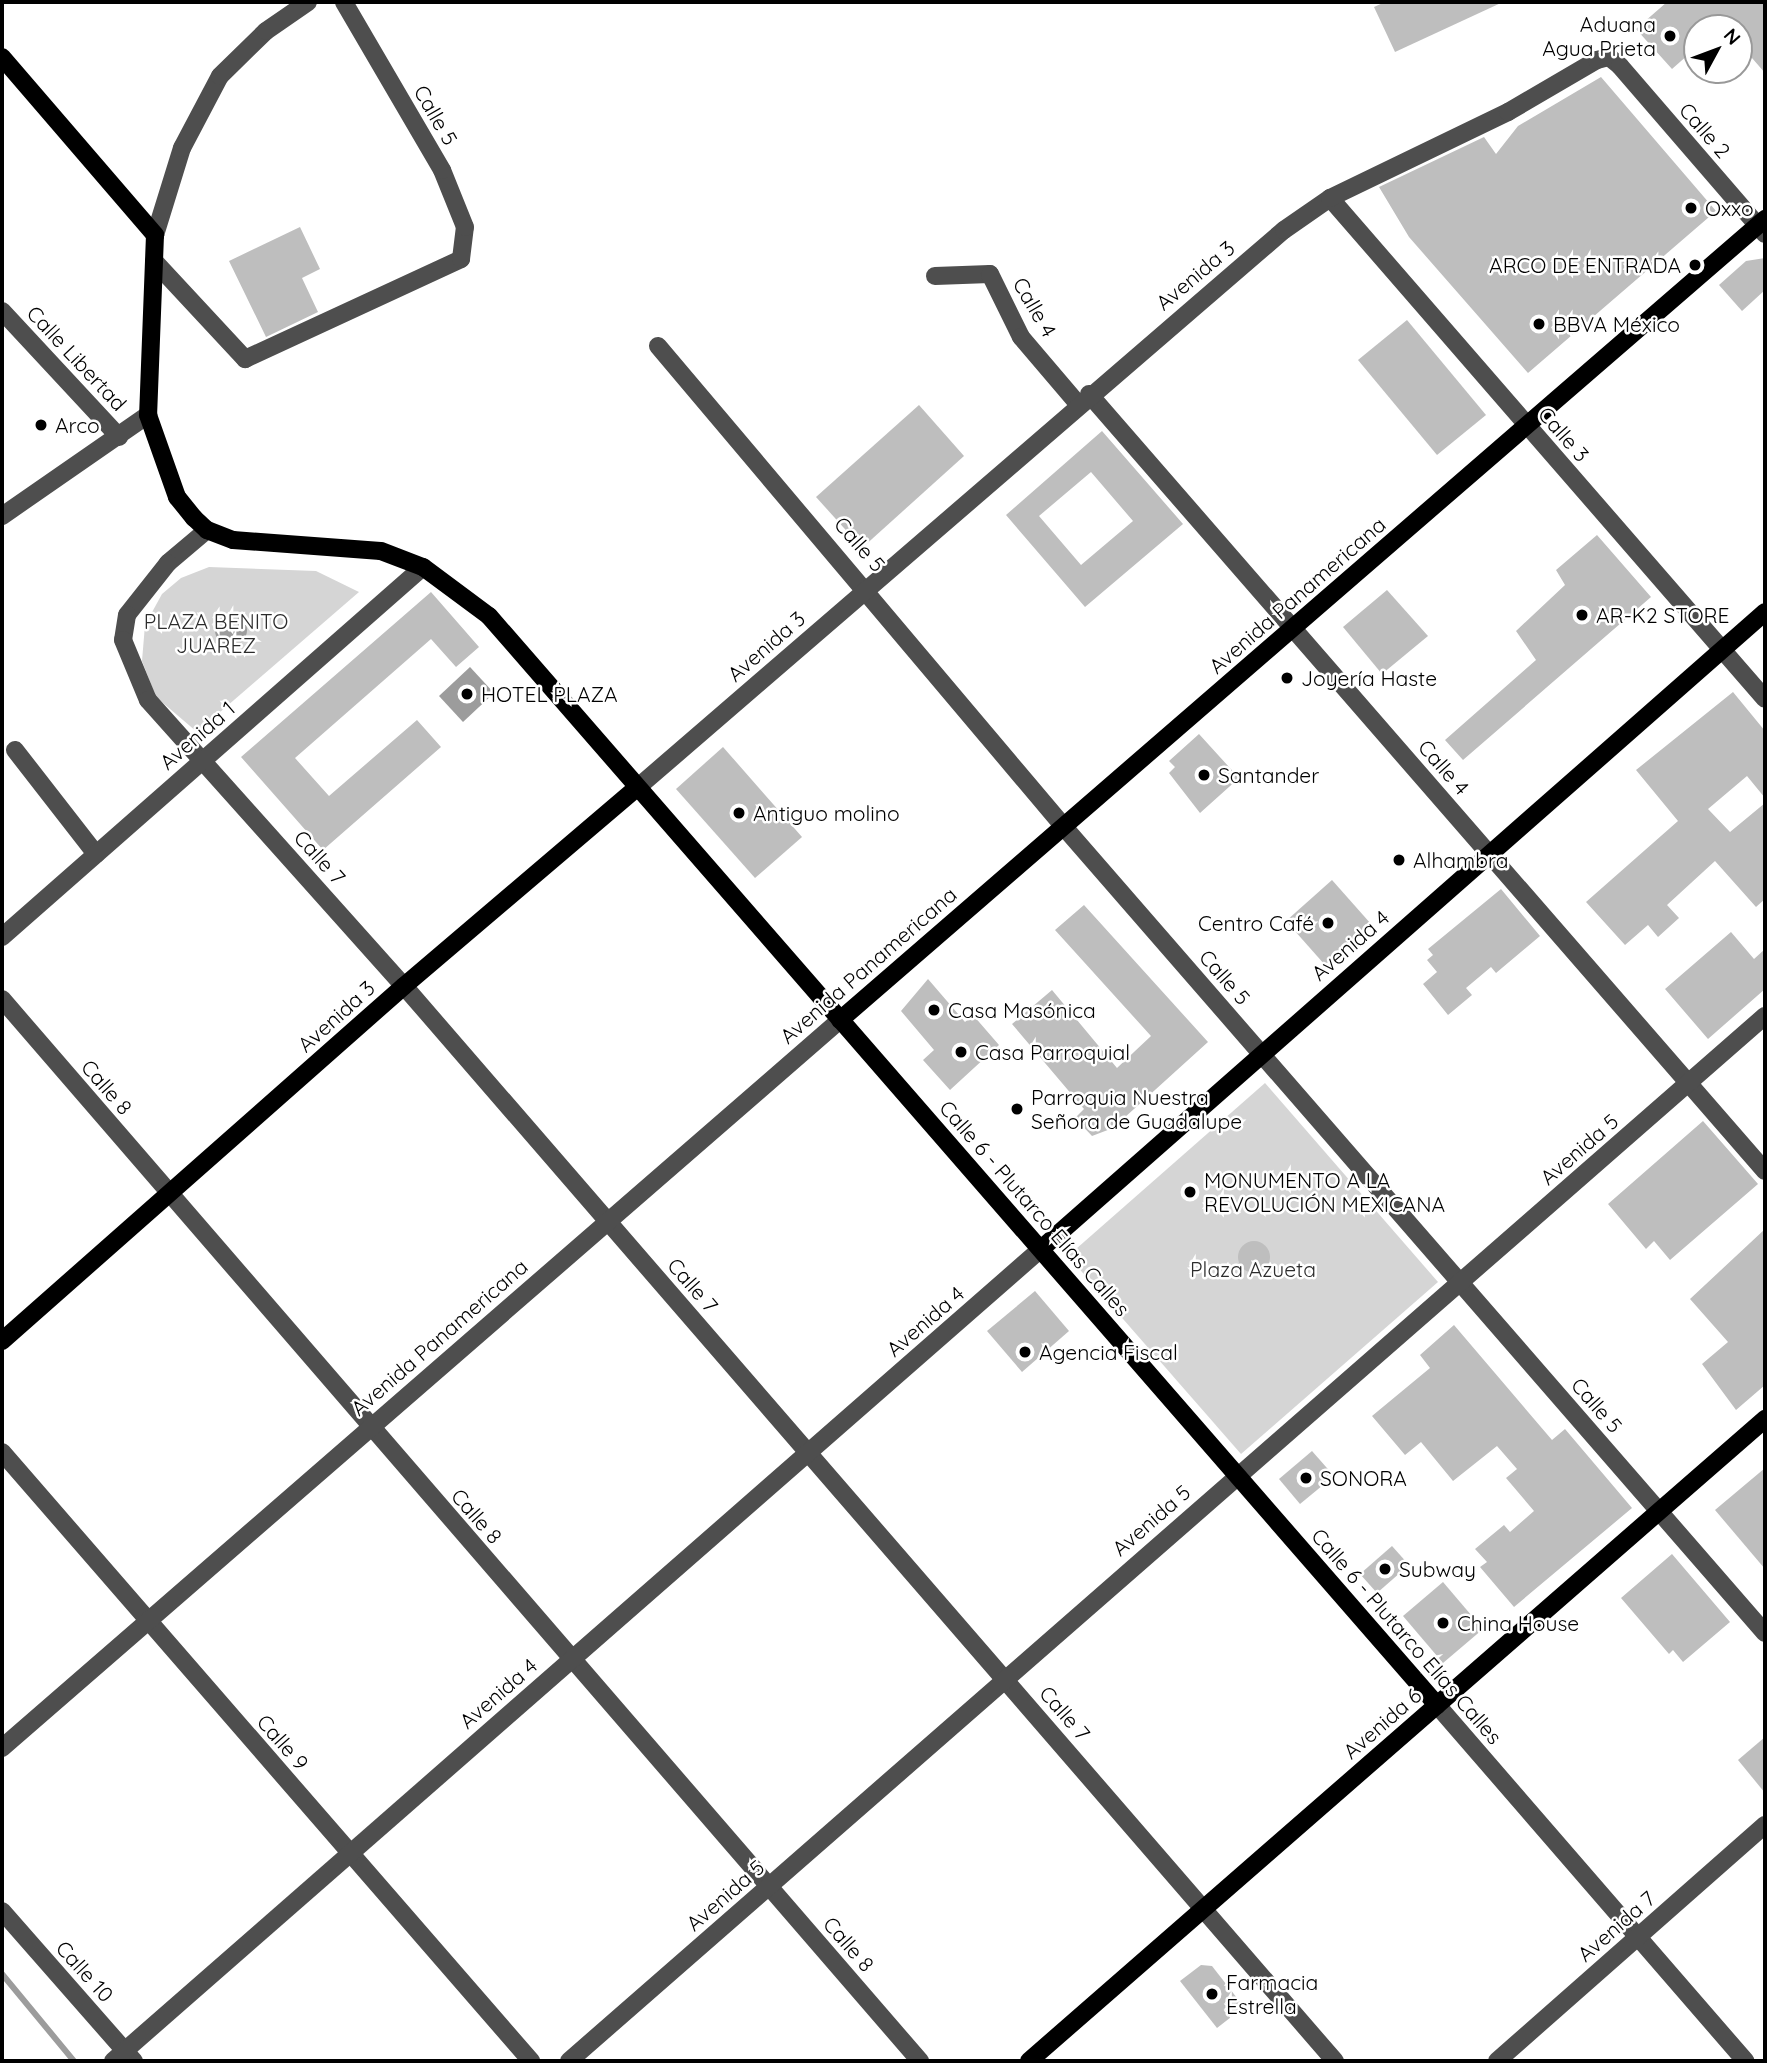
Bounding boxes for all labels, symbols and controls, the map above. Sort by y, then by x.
place label: Aduana Agua Prieta [1542,11,1656,61]
north arrow [1683,14,1753,84]
text: N [1719,23,1746,50]
marker: Aduana Agua Prieta [1662,28,1678,44]
street label: Calle 5 [409,81,463,149]
street label: Calle 2 [1674,97,1736,163]
place label: Oxxo [1705,195,1754,221]
marker: Oxxo [1683,200,1699,216]
street label: Avenida 3 [1151,235,1239,315]
place label: ARCO DE ENTRADA [1489,252,1681,278]
marker: ARCO DE ENTRADA [1687,257,1703,273]
street label: Calle 4 [1008,273,1062,341]
street label: Calle Libertad [22,300,132,416]
place label: BBVA México [1553,311,1680,337]
marker: BBVA México [1531,316,1547,332]
street label: Calle 3 [1533,401,1595,467]
place label: Arco [55,412,100,438]
marker: Arco [33,417,49,433]
street label: Calle 5 [829,511,891,577]
street label: Avenida Panamericana [1204,511,1390,679]
place label: AR-K2 STORE [1596,602,1730,628]
street label: Avenida 3 [722,605,810,687]
marker: AR-K2 STORE [1574,607,1590,623]
park label: PLAZA BENITO JUAREZ [144,608,288,658]
place label: Joyería Haste [1301,665,1437,691]
marker: Joyería Haste [1279,670,1295,686]
place label: HOTEL PLAZA [481,681,618,707]
marker: HOTEL PLAZA [459,686,475,702]
street label: Avenida 1 [154,695,240,775]
street label: Calle 4 [1413,734,1475,800]
place label: Santander [1218,762,1319,788]
marker: Santander [1196,767,1212,783]
place label: Antiguo molino [753,800,900,826]
marker: Antiguo molino [731,805,747,821]
street label: Calle 7 [289,825,351,889]
place label: Alhambra [1413,847,1509,873]
marker: Alhambra [1391,852,1407,868]
street label: Avenida Panamericana [775,881,961,1049]
street label: Avenida 4 [1306,904,1394,986]
place label: Centro Café [1198,910,1314,936]
marker: Centro Café [1320,915,1336,931]
street label: Calle 5 [1194,944,1256,1010]
street label: Avenida 3 [292,975,380,1057]
place label: Casa Masónica [948,997,1096,1023]
marker: Casa Masónica [926,1002,942,1018]
place label: Casa Parroquial [975,1039,1130,1065]
marker: Casa Parroquial [953,1044,969,1060]
street label: Calle 8 [76,1054,138,1120]
place label: Parroquia Nuestra Señora de Guadalupe [1031,1084,1242,1134]
street label: Calle 6 - Plutarco Elías Calles [934,1095,1136,1321]
marker: Parroquia Nuestra Señora de Guadalupe [1009,1101,1025,1117]
street label: Avenida 5 [1535,1108,1623,1190]
place label: MONUMENTO A LA REVOLUCIÓN MEXICANA [1204,1167,1445,1217]
marker: MONUMENTO A LA REVOLUCIÓN MEXICANA [1182,1184,1198,1200]
street label: Calle 7 [662,1252,724,1318]
street label: Avenida Panamericana [346,1253,532,1421]
park label: Plaza Azueta [1190,1256,1316,1282]
street label: Avenida 4 [881,1280,969,1362]
place label: Agencia Fiscal [1039,1339,1178,1365]
marker: Agencia Fiscal [1017,1344,1033,1360]
street label: Calle 5 [1566,1372,1628,1438]
place label: SONORA [1320,1465,1407,1491]
marker: SONORA [1298,1470,1314,1486]
street label: Avenida 5 [1107,1479,1195,1561]
street label: Calle 8 [446,1483,508,1549]
street label: Calle 6 - Plutarco Elías Calles [1306,1523,1508,1749]
place label: Subway [1399,1556,1476,1582]
marker: Subway [1377,1561,1393,1577]
place label: China House [1457,1610,1579,1636]
marker: China House [1435,1615,1451,1631]
street label: Avenida 4 [454,1652,542,1734]
street label: Calle 7 [1034,1680,1096,1746]
street label: Avenida 6 [1338,1682,1426,1764]
street label: Calle 9 [252,1709,314,1775]
street label: Avenida 5 [681,1854,769,1936]
street label: Avenida 7 [1572,1886,1660,1966]
street label: Calle 8 [818,1911,880,1977]
street label: Calle 10 [51,1935,119,2007]
place label: Farmacia Estrella [1226,1969,1318,2019]
marker: Farmacia Estrella [1204,1986,1220,2002]

